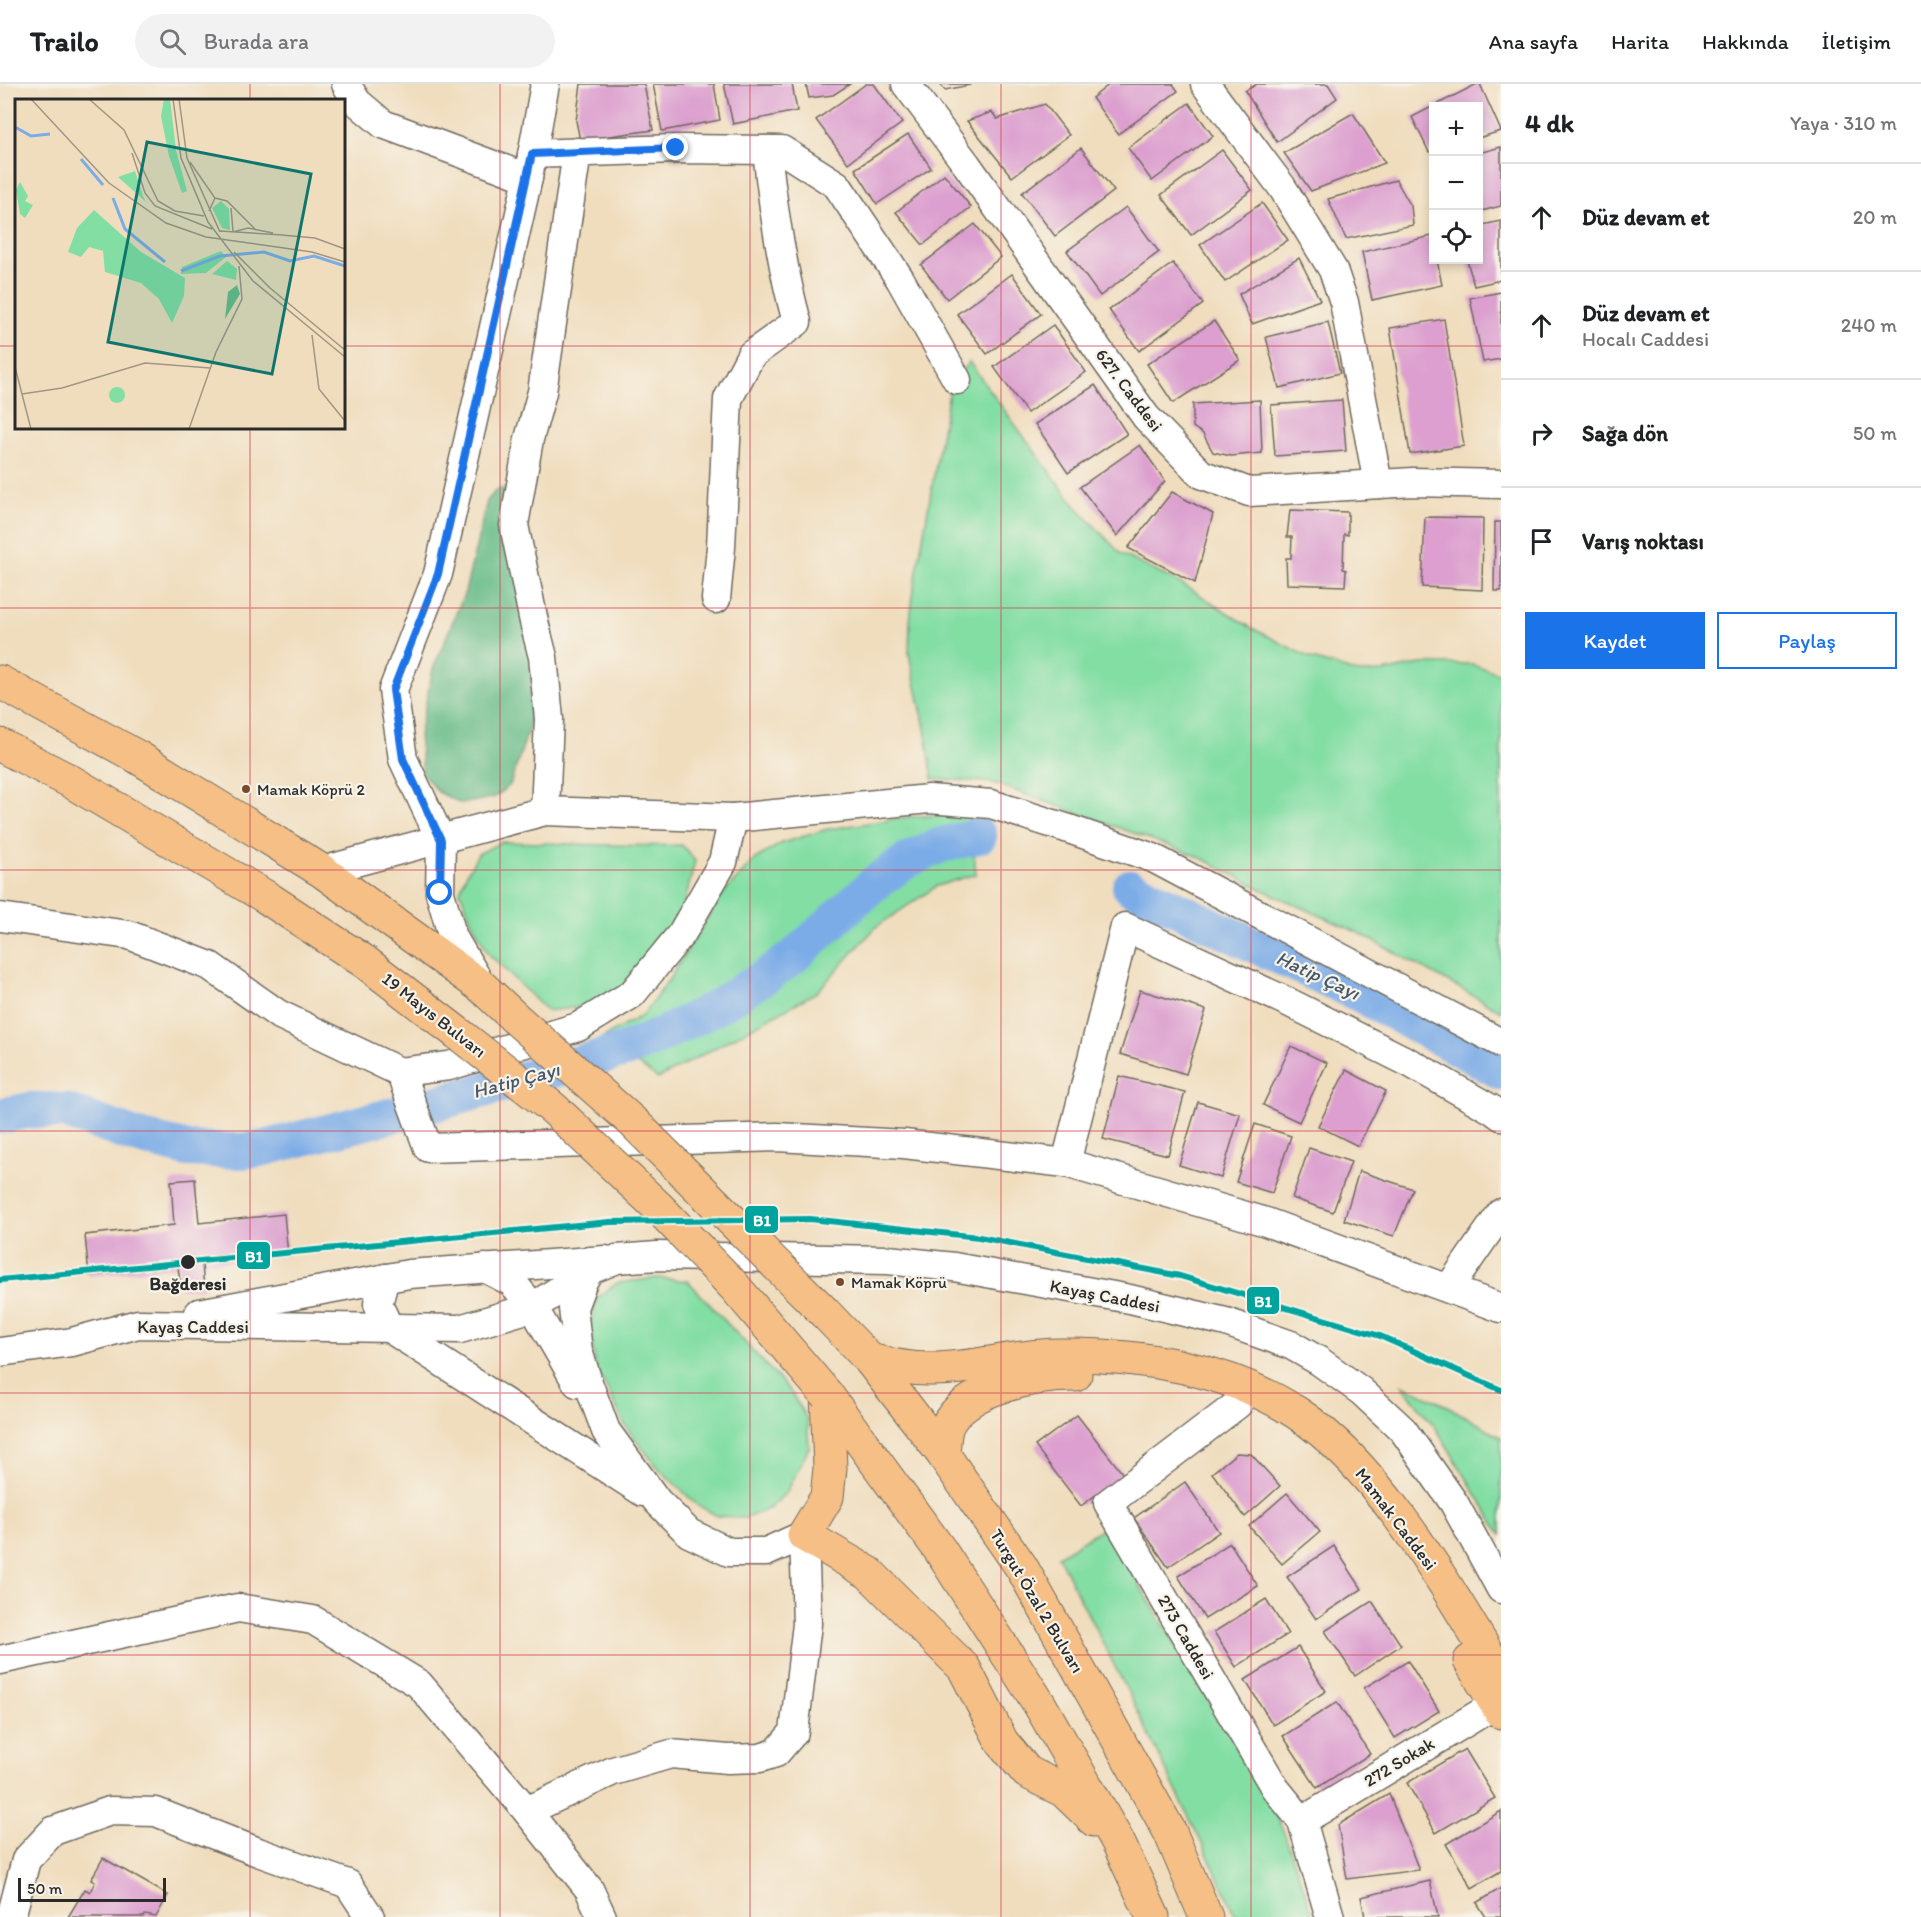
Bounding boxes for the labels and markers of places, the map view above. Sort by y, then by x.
place label: Mamak Köprü 2 [257,780,365,799]
marker: Mamak Köprü 2 [240,783,252,795]
marker: Bağderesi [179,1253,197,1271]
place label: Bağderesi [150,1273,226,1295]
place label: Mamak Köprü [851,1273,947,1292]
marker: Mamak Köprü [834,1276,846,1288]

